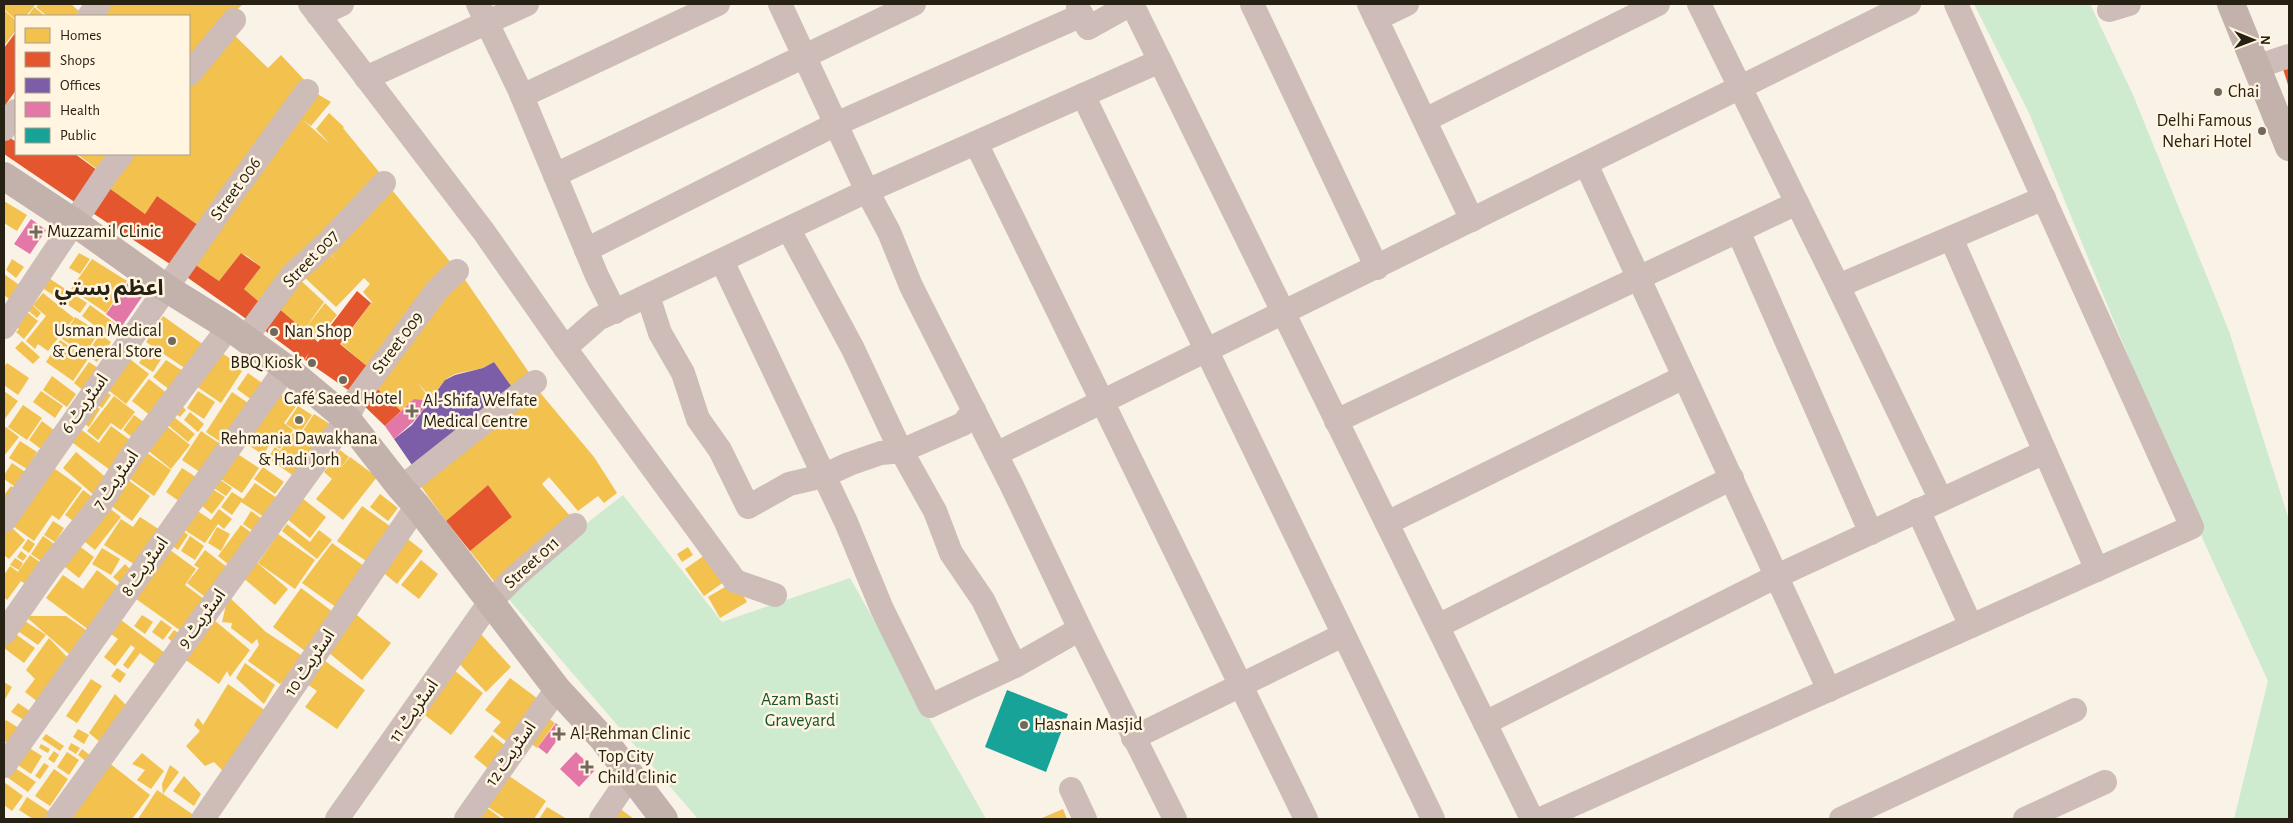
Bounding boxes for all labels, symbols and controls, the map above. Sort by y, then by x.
legend [15,15,190,155]
north arrow [2228,15,2278,65]
text: Homes [60,28,102,43]
text: N [2258,35,2272,45]
text: Shops [60,53,95,68]
text: Offices [60,78,101,93]
place label: Chai [2228,83,2259,101]
marker: Chai [2212,86,2224,98]
text: Health [60,103,100,118]
place label: Delhi Famous Nehari Hotel [2156,112,2252,151]
marker: Delhi Famous Nehari Hotel [2256,125,2268,137]
text: Public [60,128,96,143]
street label: Street 006 [207,154,265,224]
place label: Muzzamil CLinic [47,223,161,241]
marker: Muzzamil CLinic [29,225,43,239]
street label: Street 007 [280,227,342,291]
district label: اعظم بستي [55,277,163,305]
street label: Street 009 [369,309,427,377]
place label: Usman Medical & General Store [52,322,162,361]
place label: Nan Shop [284,323,352,341]
marker: Nan Shop [268,326,280,338]
marker: Usman Medical & General Store [166,335,178,347]
place label: BBQ Kiosk [230,354,303,372]
marker: BBQ Kiosk [306,357,318,369]
street label: اسٹریٹ 6 [58,371,113,438]
marker: Café Saeed Hotel [337,374,349,386]
place label: Café Saeed Hotel [284,390,402,408]
place label: Al-Shifa Welfate Medical Centre [423,392,537,431]
marker: Al-Shifa Welfate Medical Centre [405,404,419,418]
marker: Rehmania Dawakhana & Hadi Jorh [293,414,305,426]
place label: Rehmania Dawakhana & Hadi Jorh [220,430,378,469]
street label: اسٹریٹ 7 [90,447,143,513]
street label: اسٹریٹ 8 [118,534,173,601]
street label: Street 011 [501,534,563,592]
street label: اسٹریٹ 9 [175,586,230,652]
street label: اسٹریٹ 10 [281,627,339,700]
street label: اسٹریٹ 11 [386,676,443,746]
park label: Azam Basti Graveyard [761,691,839,730]
place label: Hasnain Masjid [1034,716,1143,734]
street label: اسٹریٹ 12 [482,718,540,790]
marker: Hasnain Masjid [1018,719,1030,731]
place label: Al-Rehman Clinic [570,725,690,743]
marker: Al-Rehman Clinic [552,727,566,741]
place label: Top City Child Clinic [598,748,677,787]
marker: Top City Child Clinic [580,760,594,774]

